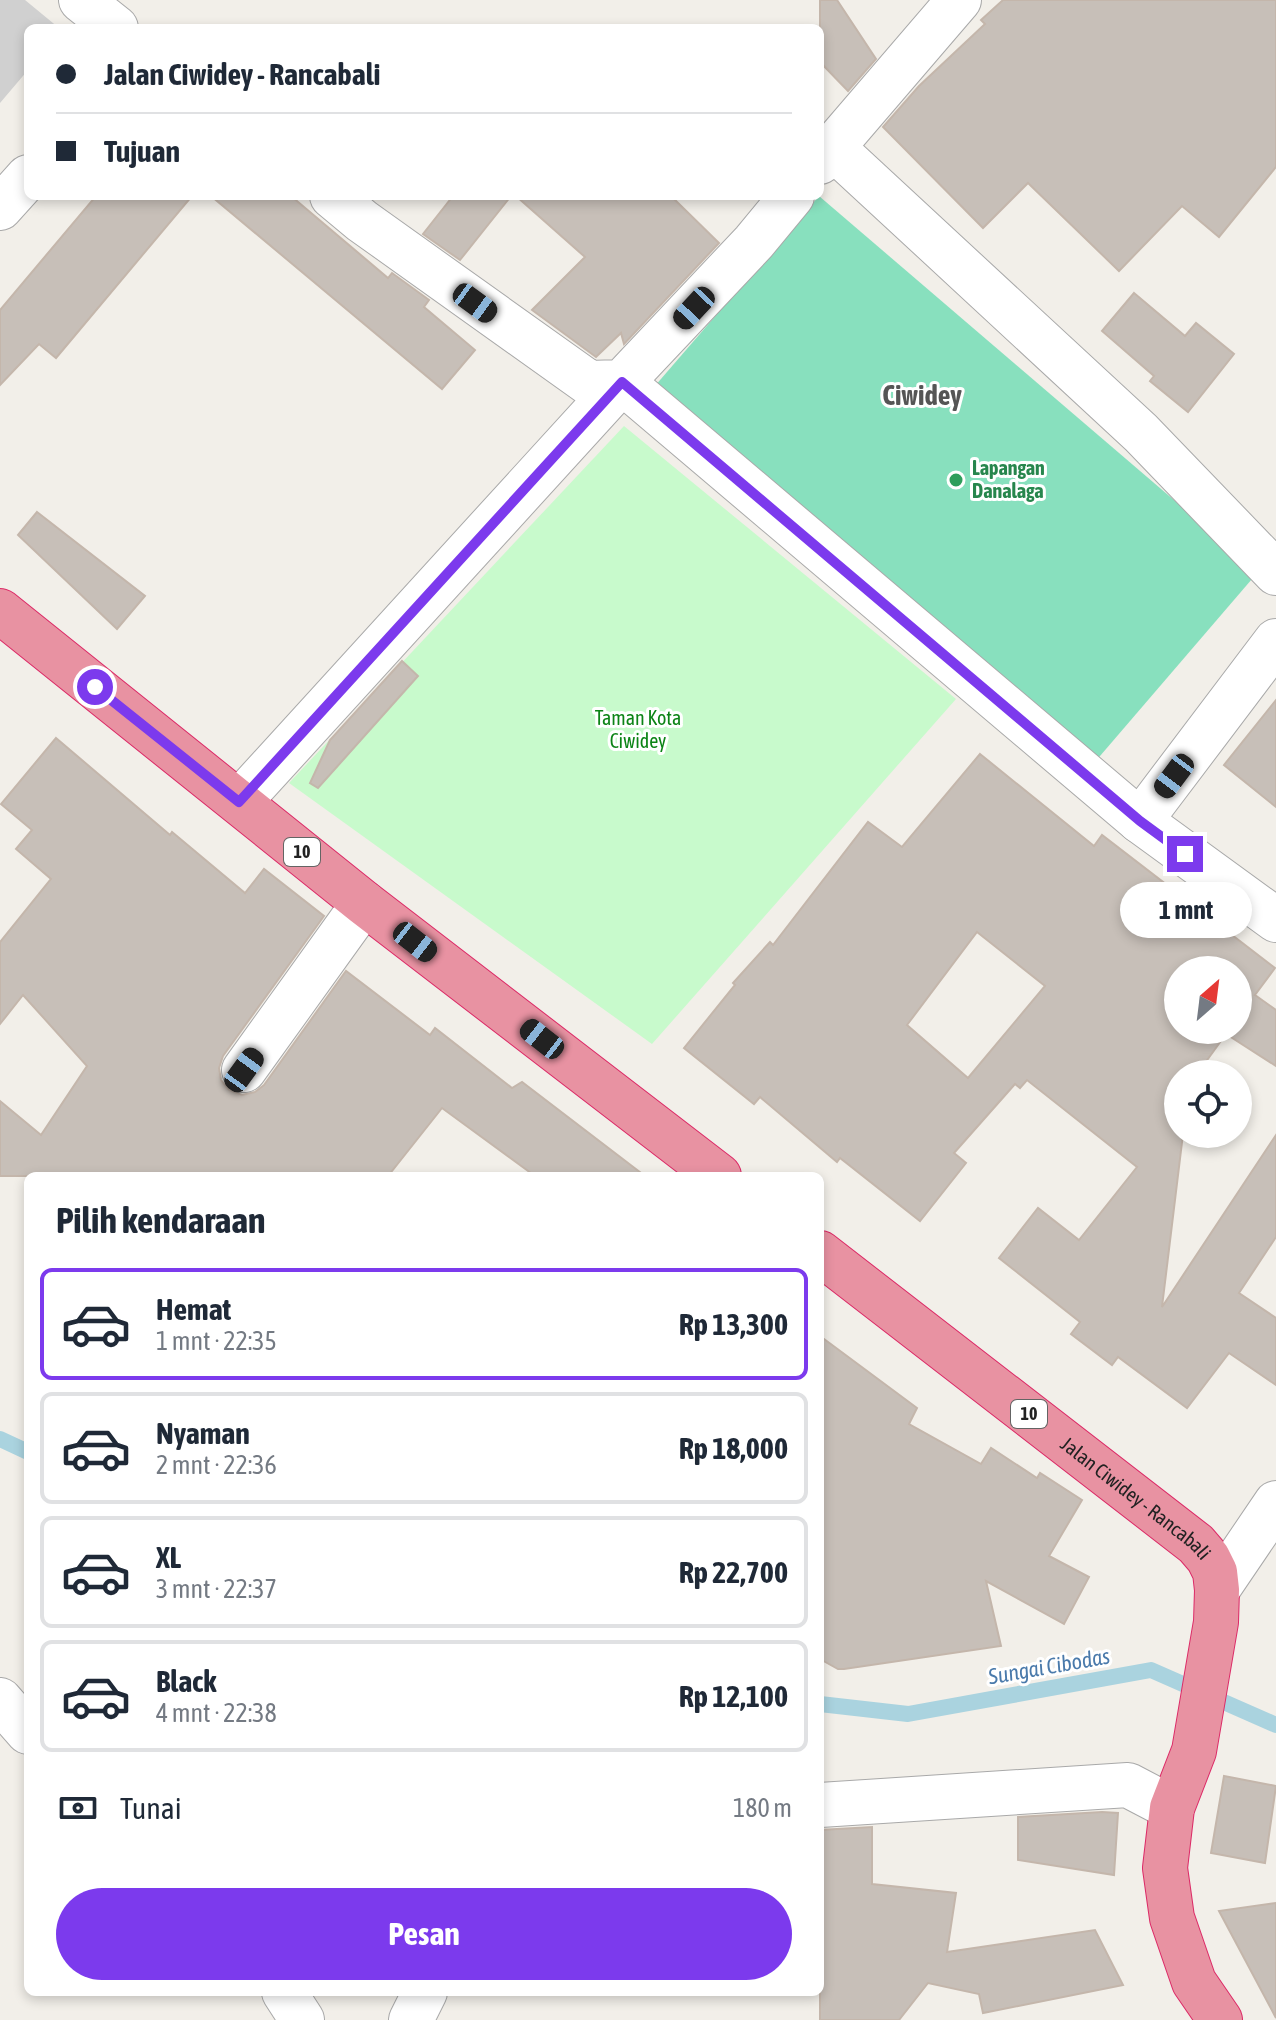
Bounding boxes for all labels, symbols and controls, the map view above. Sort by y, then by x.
text: Jalan Ciwidey - Rancabali [104,57,381,91]
text: Tujuan [104,134,180,168]
car [449,279,501,327]
car [669,282,719,334]
district label: Ciwidey [882,379,962,411]
place label: Lapangan Danalaga [972,456,1045,502]
marker: Lapangan Danalaga [947,471,965,489]
route start [77,669,113,705]
park label: Taman Kota Ciwidey [595,706,681,752]
car [1150,750,1198,802]
route end [1167,836,1203,872]
road number: 10 [284,838,320,866]
callout: 1 mnt [1119,882,1251,938]
text: 1 mnt [1159,895,1213,925]
car [389,918,441,966]
north arrow [1164,956,1252,1044]
map controls [1164,956,1252,1148]
car [516,1015,568,1063]
car [220,1044,268,1096]
button: locate [1164,1060,1252,1148]
text: Pilih kendaraan [56,1199,265,1241]
icon: car [60,1288,132,1360]
text: Hemat [156,1292,231,1326]
text: Rp 13,300 [679,1307,788,1341]
text: 1 mnt · 22:35 [156,1326,277,1356]
road number: 10 [1011,1400,1047,1428]
icon: car [60,1412,132,1484]
text: Nyaman [156,1416,250,1450]
text: Rp 18,000 [679,1431,788,1465]
street label: Jalan Ciwidey - Rancabali [1057,1432,1216,1564]
text: 2 mnt · 22:36 [156,1450,277,1480]
icon: car [60,1536,132,1608]
text: XL [156,1540,181,1574]
text: Rp 22,700 [679,1555,788,1589]
text: 3 mnt · 22:37 [156,1574,277,1604]
water label: Sungai Cibodas [985,1642,1112,1690]
icon: car [60,1660,132,1732]
text: Black [156,1664,216,1698]
text: Rp 12,100 [679,1679,788,1713]
text: 4 mnt · 22:38 [156,1698,277,1728]
icon: cash [56,1786,100,1830]
text: Tunai [120,1791,182,1825]
text: 180 m [733,1793,792,1823]
button: Pesan [56,1888,792,1980]

